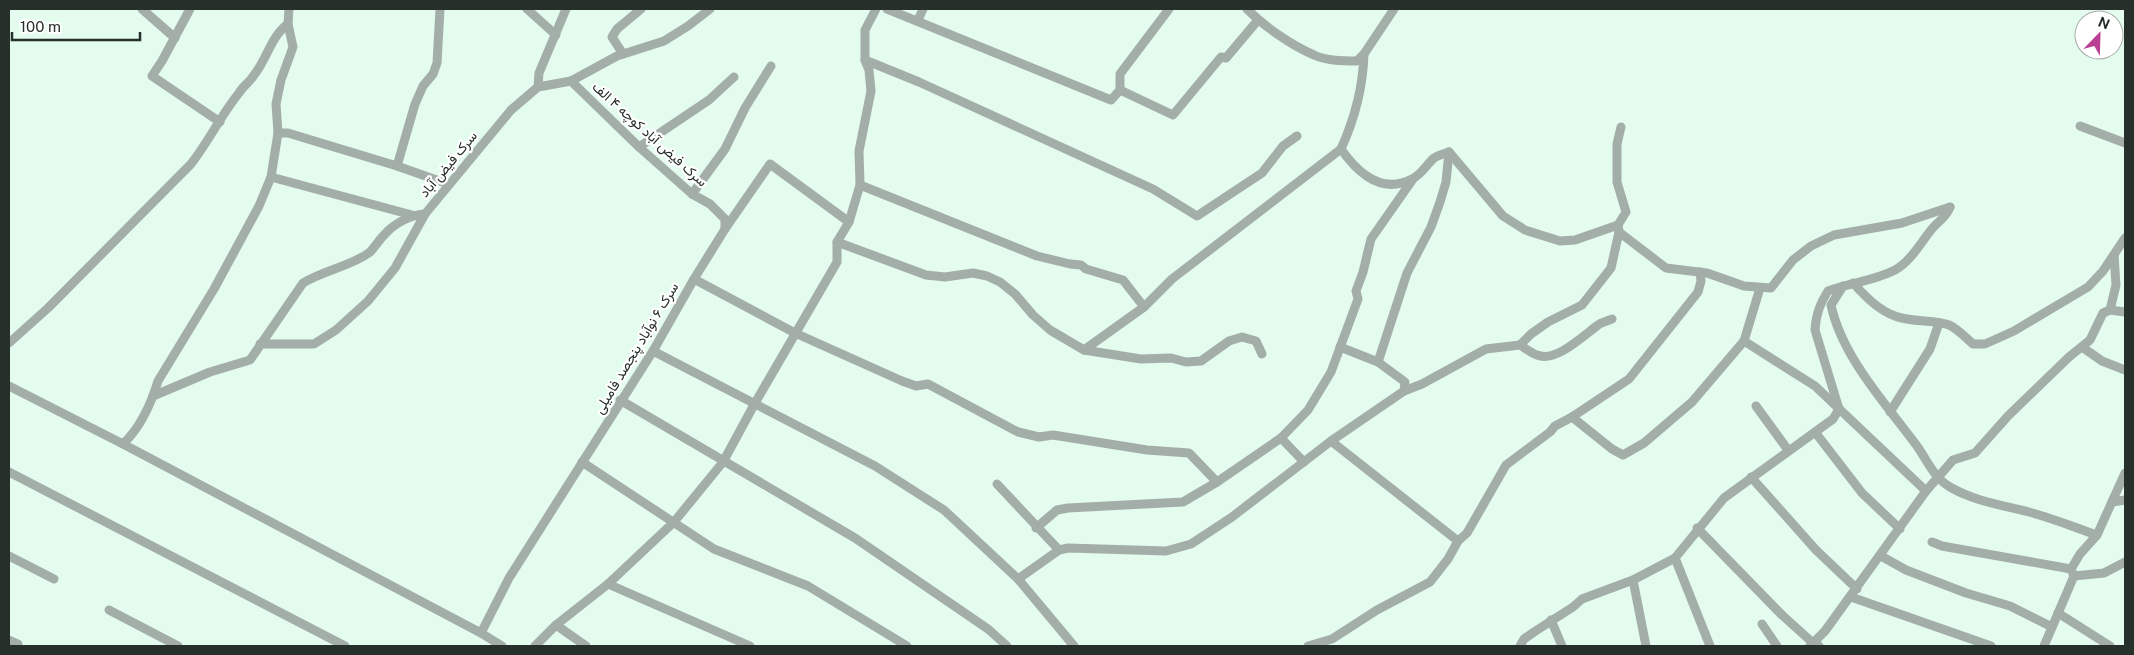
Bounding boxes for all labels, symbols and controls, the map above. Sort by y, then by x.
scale bar [12,10,140,42]
north arrow [2074,10,2124,60]
text: N [2096,14,2112,33]
text: 100 m [20,18,61,35]
street label: سرک فيض آباد کوچه ۴ الف [588,78,711,191]
street label: سرک فيض آباد [416,128,481,201]
street label: سرک ۶ نوآباد پنجصد فامیلی [590,280,683,417]

